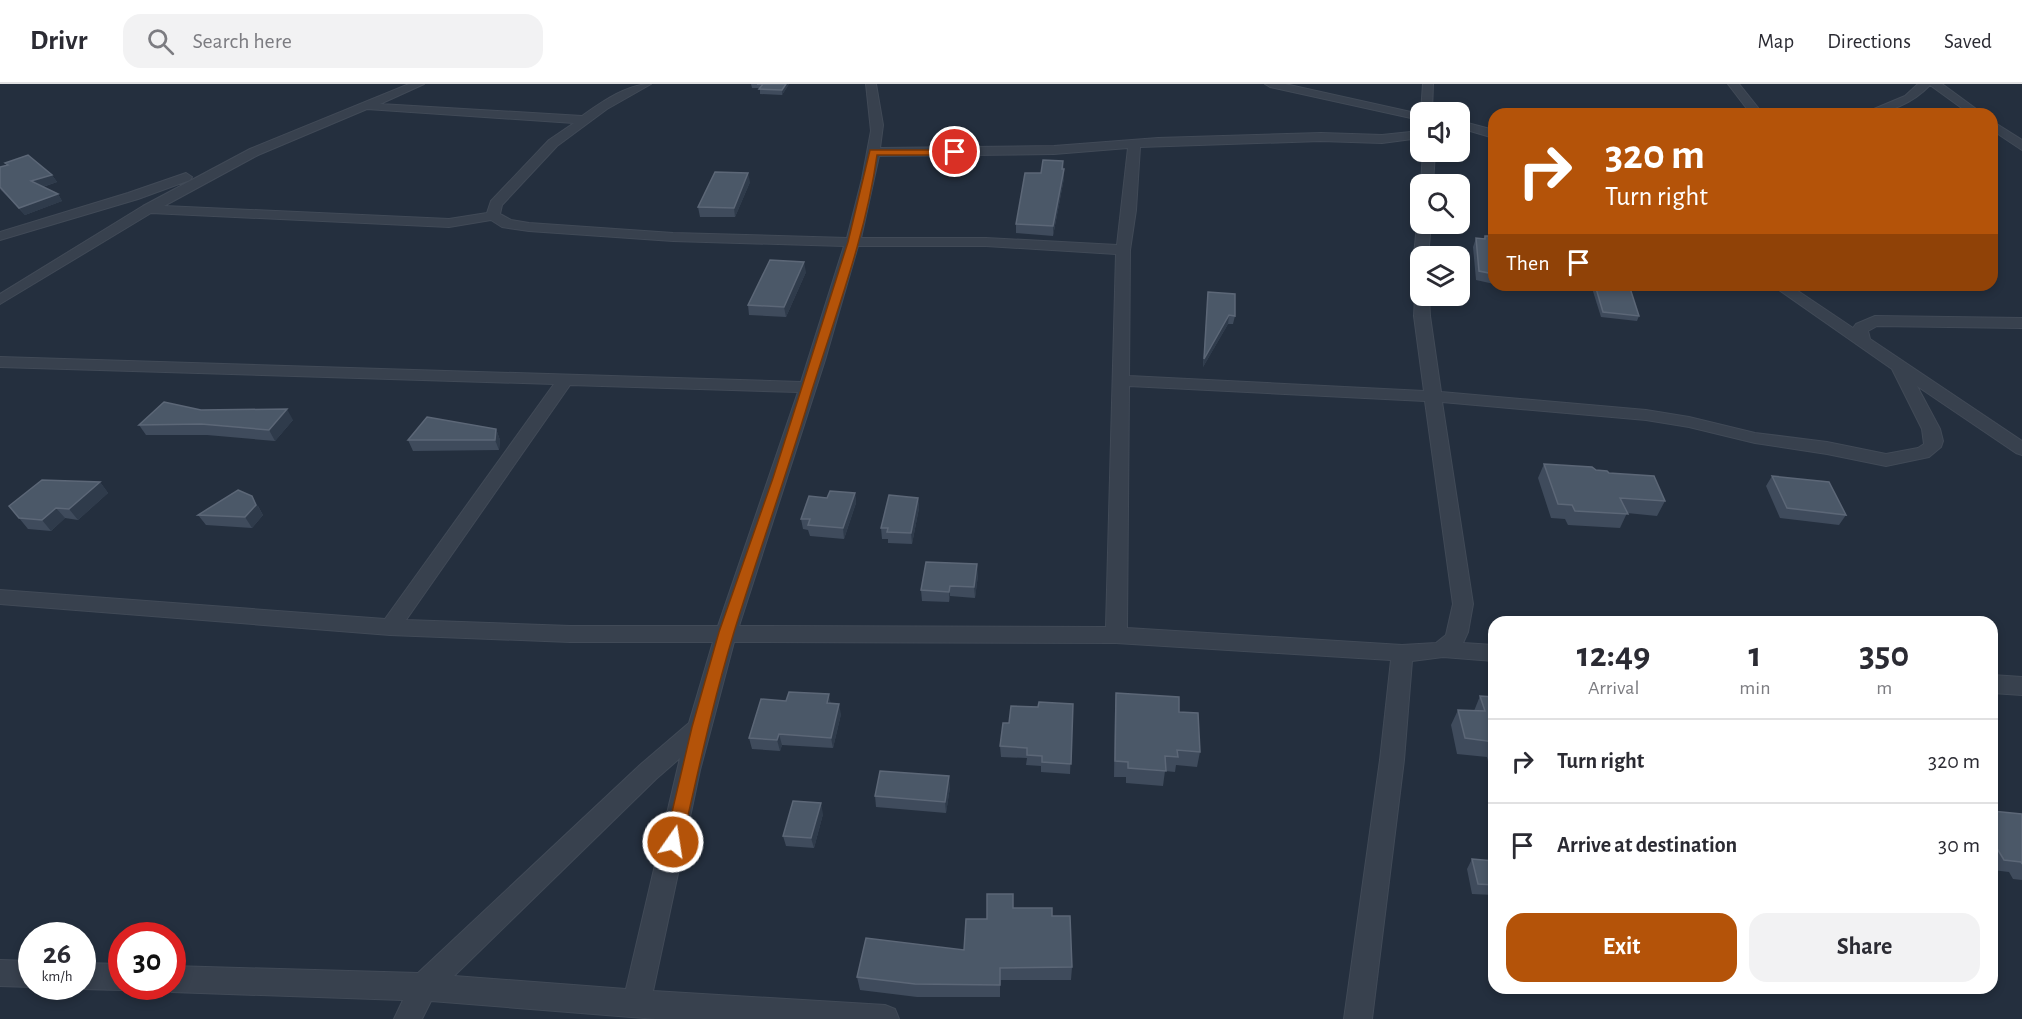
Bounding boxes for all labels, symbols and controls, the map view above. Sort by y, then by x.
search box [123,14,543,68]
icon: search [144,25,177,58]
text: Drivr [30,27,87,55]
text: Search here [192,30,292,52]
text: Map [1758,31,1794,52]
text: Directions [1827,31,1911,52]
text: Saved [1944,31,1992,52]
map controls [1410,102,1470,306]
button: sound [1410,102,1470,162]
pin [929,126,980,177]
icon: right [1506,132,1584,210]
text: 320 m [1605,134,1705,176]
icon: arrive [938,135,971,168]
button: search [1410,174,1470,234]
text: Turn right [1605,183,1708,210]
button: layers [1410,246,1470,306]
icon: arrive [1562,246,1595,279]
text: Then [1506,252,1550,274]
text: 12:49 [1577,637,1650,673]
text: 1 [1748,637,1761,673]
text: 350 [1859,637,1909,673]
text: Arrival [1588,678,1639,698]
text: min [1739,678,1770,698]
text: m [1876,678,1892,698]
icon: right [1506,745,1539,778]
text: Turn right [1557,750,1644,772]
text: 320 m [1928,750,1980,772]
position arrow [641,810,705,874]
icon: arrive [1506,829,1539,862]
text: Arrive at destination [1557,834,1737,856]
text: 30 m [1938,834,1980,856]
button: Exit [1506,913,1737,982]
button: Share [1749,913,1980,982]
speed limit sign: 30 [108,922,186,1000]
text: 26 [43,939,71,969]
text: km/h [42,969,72,984]

